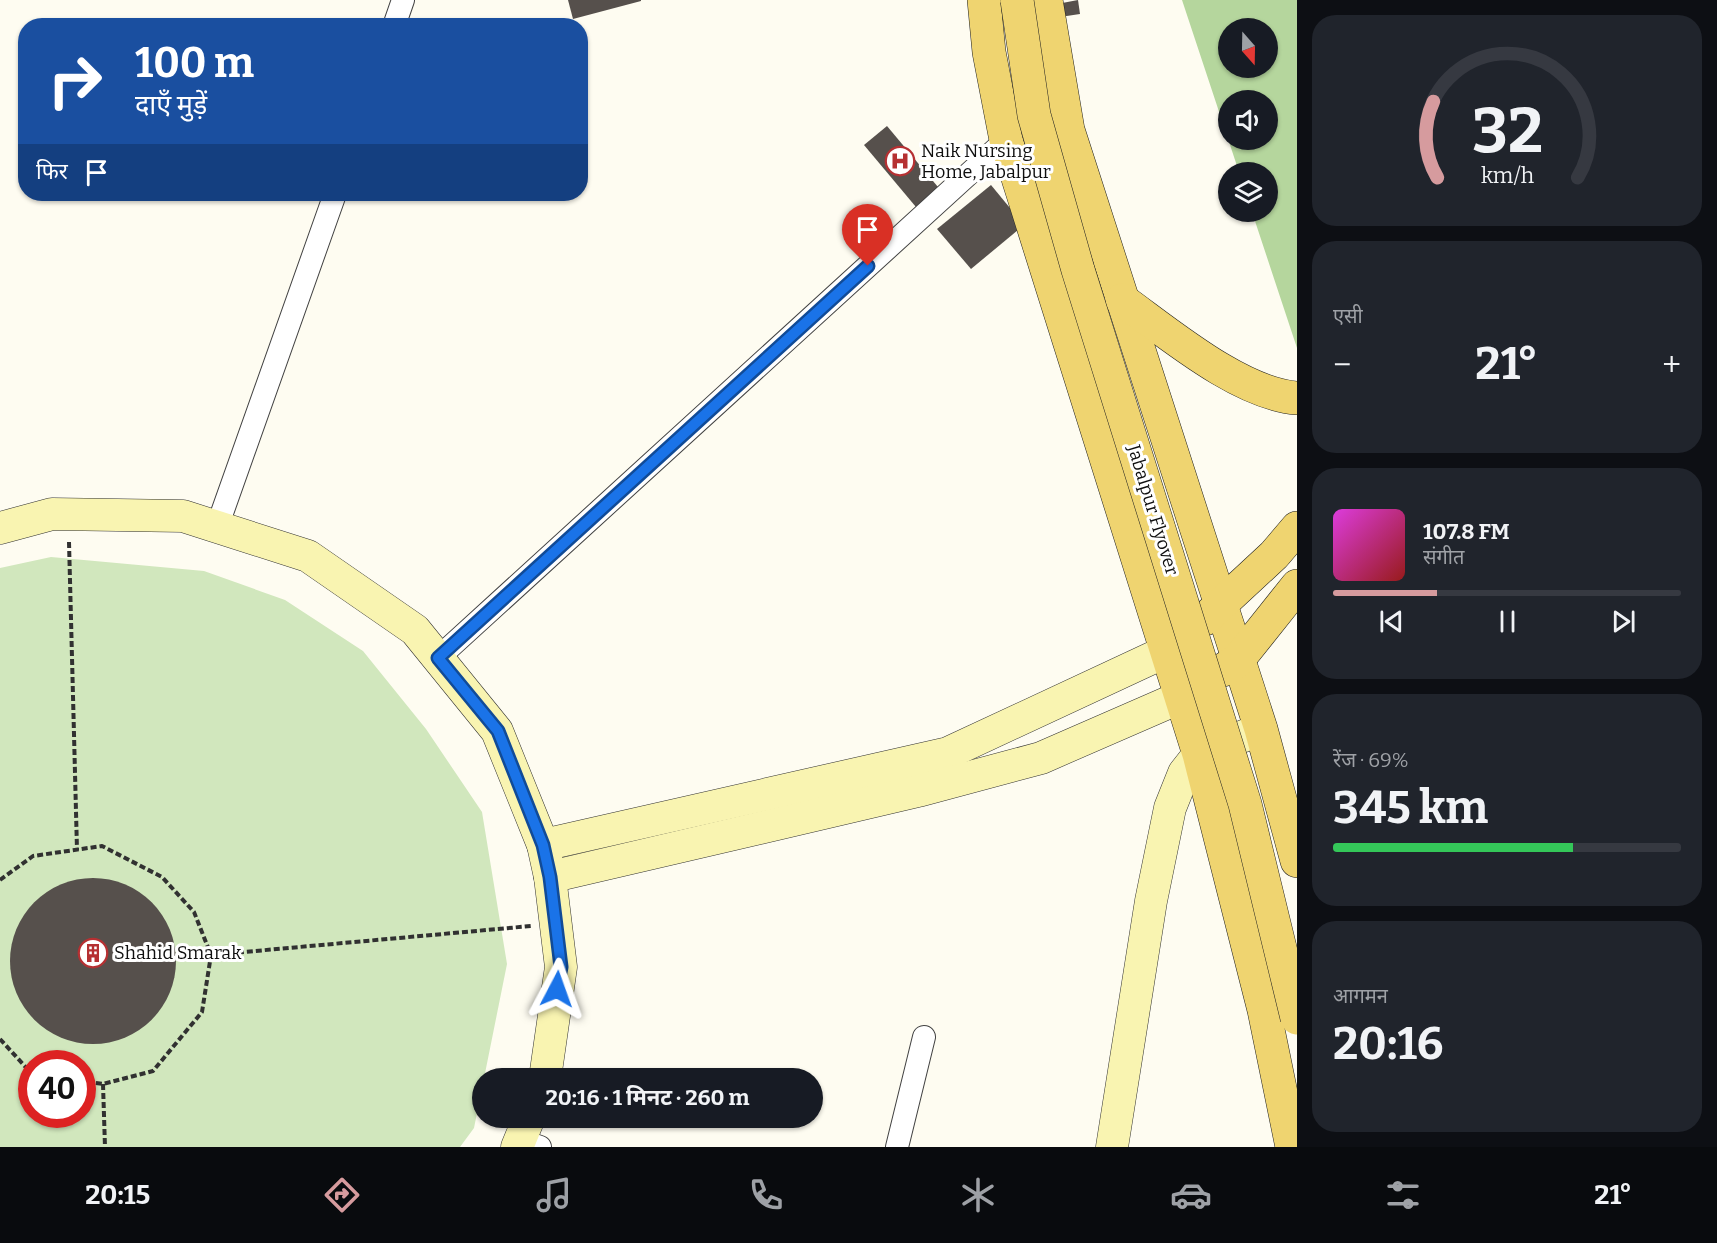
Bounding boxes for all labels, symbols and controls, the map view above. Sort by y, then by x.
north arrow [1218,18,1278,78]
map controls [1218,18,1278,222]
text: 100 m [135,38,254,88]
icon: right [36,42,114,120]
text: दाएँ मुड़ें [135,89,207,121]
button: sound [1218,90,1278,150]
text: 32 [1471,94,1543,169]
place label: Naik Nursing Home, Jabalpur [921,140,1051,183]
hospital icon: Naik Nursing Home, Jabalpur [884,145,916,177]
icon: arrive [80,156,113,189]
text: फिर [36,158,68,185]
button: layers [1218,162,1278,222]
text: km/h [1480,163,1534,189]
pin [842,204,893,266]
icon: arrive [851,213,884,246]
text: एसी [1333,304,1363,328]
text: 21° [1475,337,1538,391]
text: − [1333,345,1351,385]
text: + [1662,345,1681,385]
street label: Jabalpur Flyover [1122,441,1183,578]
text: 107.8 FM [1423,518,1510,545]
text: संगीत [1423,545,1464,569]
icon: previous [1375,605,1408,638]
icon: pause [1491,605,1524,638]
icon: next [1607,605,1640,638]
text: रेंज · 69% [1333,748,1409,772]
text: 345 km [1333,781,1488,835]
building icon: Shahid Smarak [77,937,109,969]
place label: Shahid Smarak [114,942,242,964]
position arrow [525,957,589,1021]
text: आगमन [1333,984,1388,1008]
text: 20:16 [1333,1017,1443,1071]
speed limit sign: 40 [18,1050,96,1128]
text: 20:16 · 1 मिनट · 260 m [545,1084,750,1111]
icon: directions [321,1174,363,1216]
icon: music [533,1174,575,1216]
icon: phone [745,1174,787,1216]
icon: climate [957,1174,999,1216]
icon: car [1170,1174,1212,1216]
icon: filters [1382,1174,1424,1216]
text: 20:15 [85,1179,150,1211]
text: 21° [1594,1179,1632,1211]

